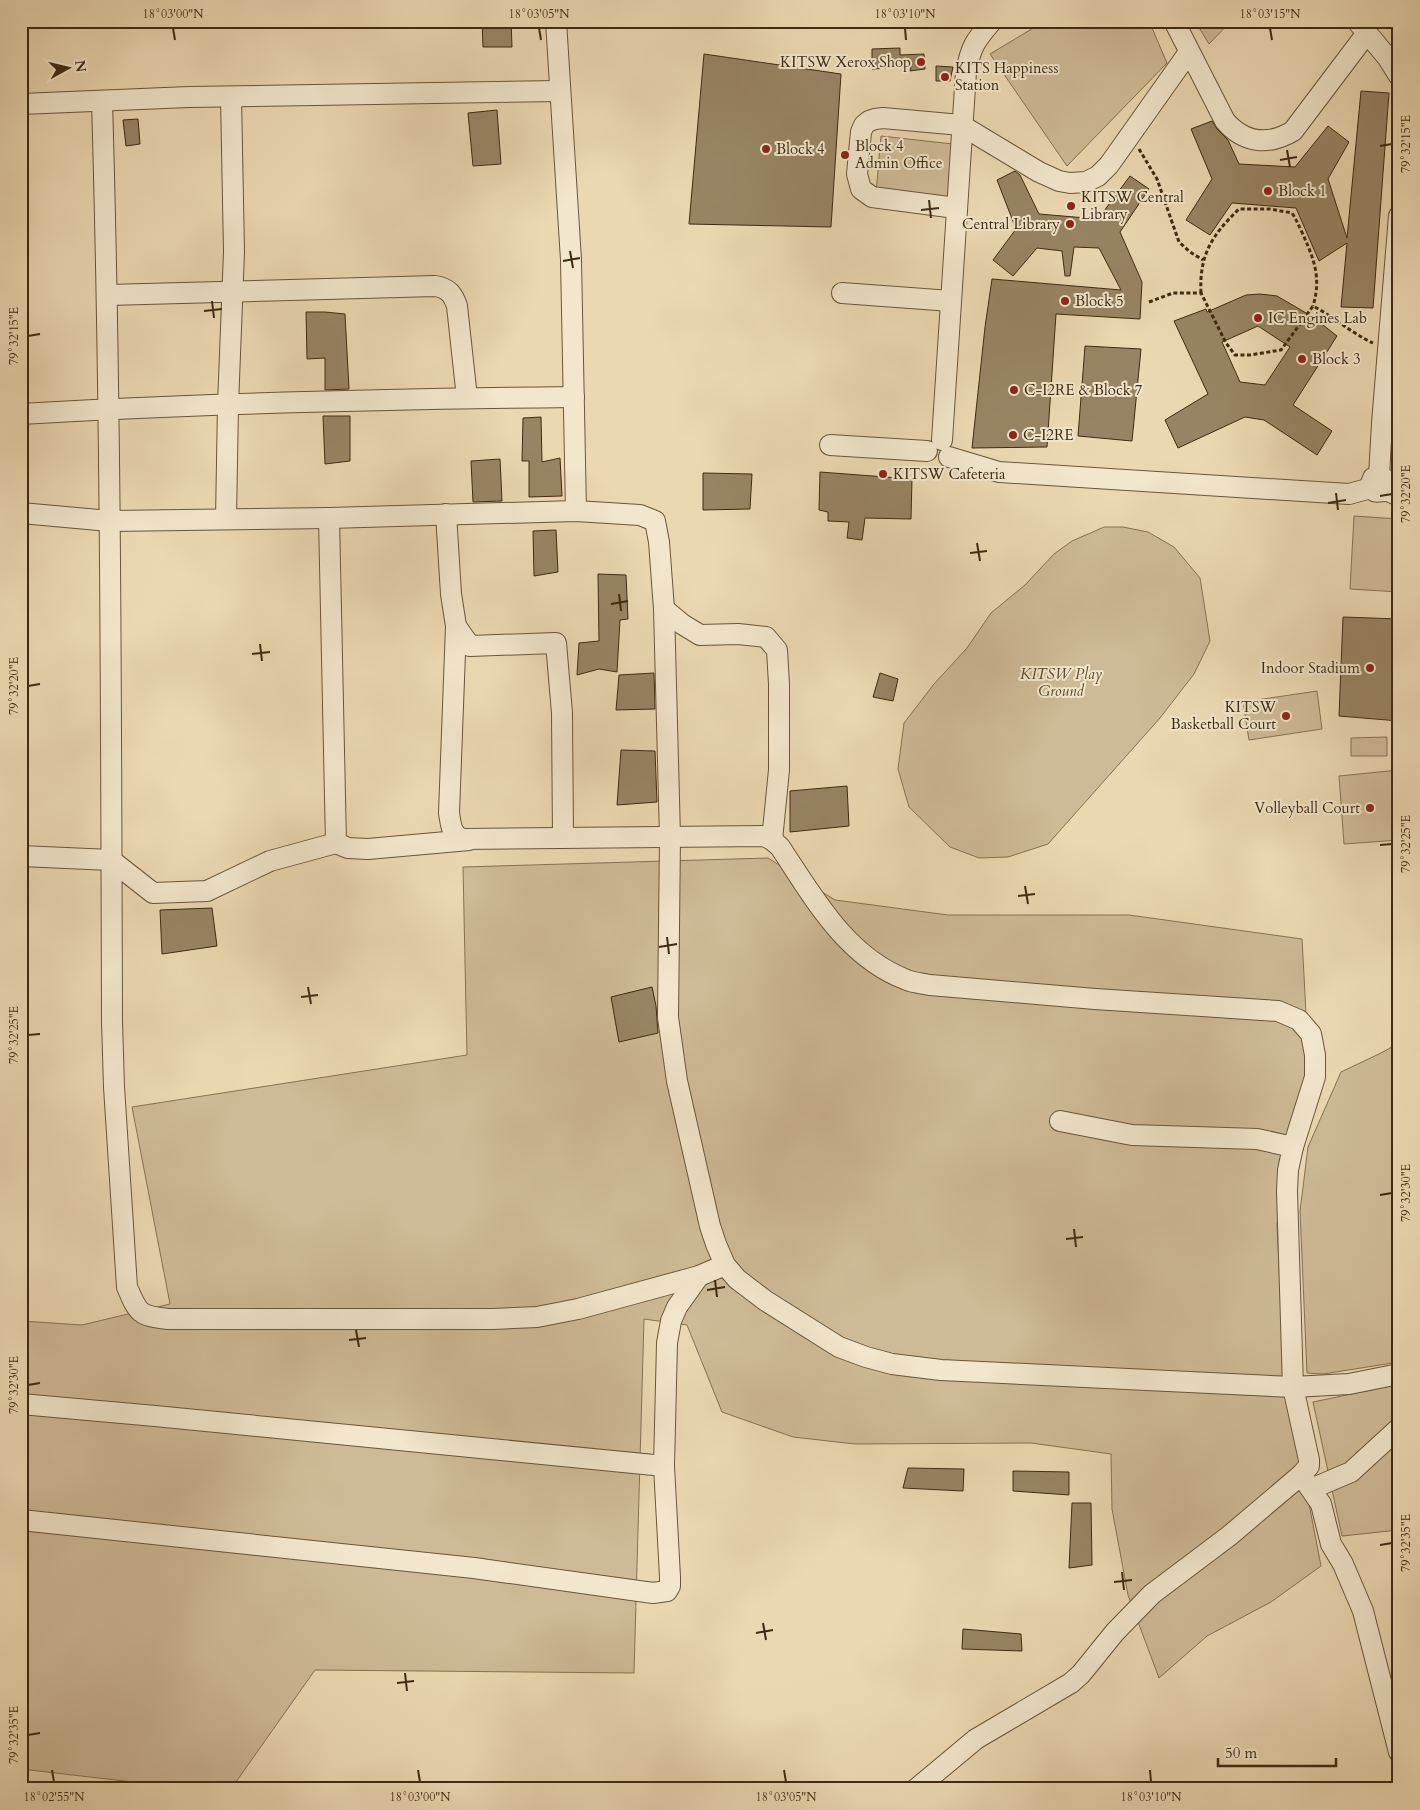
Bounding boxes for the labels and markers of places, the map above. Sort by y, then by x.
place label: KITSW Xerox Shop [780,52,911,72]
marker: KITSW Xerox Shop [915,56,927,68]
place label: KITS Happiness Station [955,58,1058,95]
marker: KITS Happiness Station [939,71,951,83]
place label: Block 4 Admin Office [855,136,943,173]
place label: Block 4 [776,139,825,159]
marker: Block 4 [760,143,772,155]
marker: Block 4 Admin Office [839,149,851,161]
place label: Block 1 [1278,181,1327,201]
marker: Block 1 [1262,185,1274,197]
place label: KITSW Central Library [1081,187,1184,224]
marker: KITSW Central Library [1065,200,1077,212]
place label: Central Library [962,214,1060,234]
marker: Central Library [1064,218,1076,230]
place label: Block 5 [1075,291,1124,311]
marker: Block 5 [1059,295,1071,307]
place label: IC Engines Lab [1268,308,1367,328]
marker: IC Engines Lab [1252,312,1264,324]
place label: Block 3 [1312,349,1361,369]
marker: Block 3 [1296,353,1308,365]
place label: C-I2RE & Block 7 [1024,380,1143,400]
marker: C-I2RE & Block 7 [1008,384,1020,396]
place label: C-I2RE [1023,425,1074,445]
marker: C-I2RE [1007,429,1019,441]
place label: KITSW Cafeteria [893,464,1006,484]
marker: KITSW Cafeteria [877,468,889,480]
place label: Indoor Stadium [1261,658,1360,678]
marker: Indoor Stadium [1364,662,1376,674]
place label: KITSW Basketball Court [1171,697,1276,734]
marker: KITSW Basketball Court [1280,710,1292,722]
place label: Volleyball Court [1254,798,1360,818]
marker: Volleyball Court [1364,802,1376,814]

